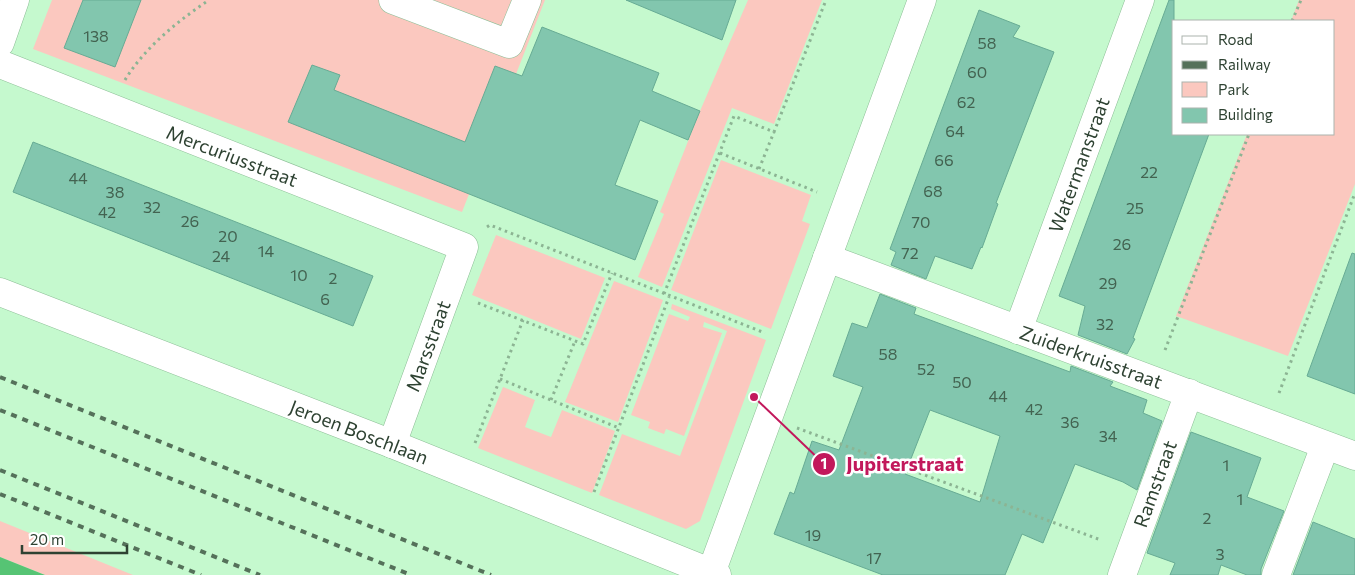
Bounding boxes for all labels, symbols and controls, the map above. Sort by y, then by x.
legend [1172,20,1335,135]
house number: 138 [83,26,109,45]
text: Road [1218,30,1253,48]
house number: 58 [978,33,996,52]
text: Railway [1218,55,1271,73]
house number: 60 [967,62,987,81]
text: Park [1218,80,1249,98]
house number: 62 [957,92,975,111]
street label: Watermanstraat [1043,94,1114,236]
text: Building [1218,105,1273,123]
street label: Mercuriusstraat [163,120,301,191]
house number: 64 [945,121,965,140]
house number: 66 [934,150,954,169]
house number: 22 [1140,162,1158,181]
house number: 44 [68,168,88,187]
house number: 68 [923,181,943,200]
house number: 38 [106,182,124,201]
house number: 32 [143,197,161,216]
house number: 25 [1126,198,1144,217]
house number: 42 [98,202,116,221]
house number: 26 [181,211,199,230]
house number: 70 [912,212,930,231]
house number: 20 [218,226,238,245]
house number: 26 [1113,234,1131,253]
house number: 14 [258,241,275,260]
house number: 72 [901,243,919,262]
house number: 24 [212,246,230,265]
house number: 10 [290,265,308,284]
house number: 2 [329,268,338,287]
house number: 29 [1099,273,1117,292]
house number: 6 [320,289,330,308]
street label: Marsstraat [400,297,455,395]
house number: 32 [1096,314,1114,333]
street label: Zuiderkruisstraat [1017,320,1166,393]
house number: 58 [879,344,897,363]
house number: 52 [917,359,935,378]
house number: 50 [952,372,972,391]
house number: 44 [988,386,1008,405]
street label: Jeroen Boschlaan [287,395,432,469]
house number: 42 [1025,399,1043,418]
house number: 36 [1061,412,1079,431]
house number: 34 [1099,426,1118,445]
street label: Ramstraat [1128,437,1181,530]
callout: Jupiterstraat [812,446,974,481]
text: Jupiterstraat [846,451,964,475]
text: 1 [821,454,827,472]
house number: 1 [1223,455,1229,474]
house number: 1 [1237,489,1243,508]
house number: 2 [1203,508,1212,527]
scale bar [22,522,128,554]
house number: 19 [805,525,821,544]
text: 20 m [30,530,64,548]
house number: 3 [1215,544,1225,563]
house number: 17 [866,548,882,567]

